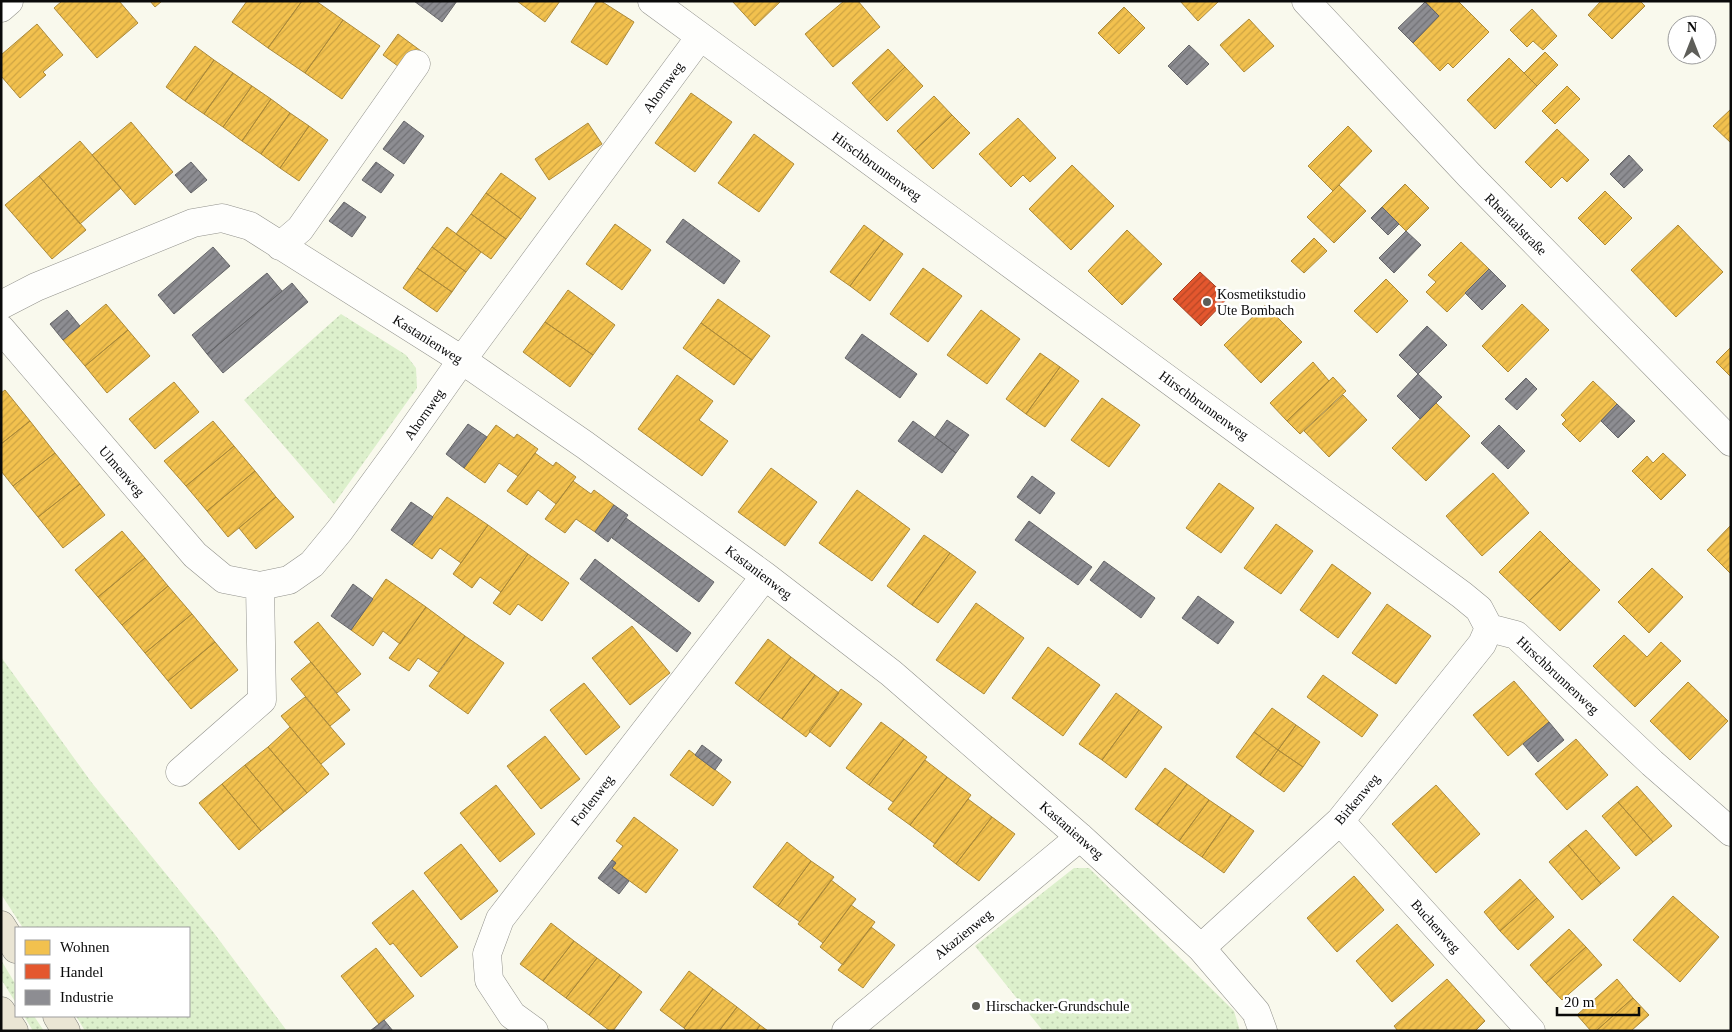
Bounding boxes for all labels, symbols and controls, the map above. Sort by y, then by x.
north arrow [1667,15,1717,65]
text: N [1687,20,1697,35]
street label: Ahornweg [640,59,687,116]
street label: Hirschbrunnenweg [829,129,924,204]
street label: Rheintalstraße [1482,190,1550,258]
place label: Kosmetikstudio Ute Bombach [1217,287,1306,318]
marker: Kosmetikstudio Ute Bombach [1201,296,1213,308]
street label: Kastanienweg [390,312,465,367]
street label: Hirschbrunnenweg [1156,368,1251,443]
street label: Ahornweg [401,386,448,443]
street label: Ulmenweg [96,443,147,499]
street label: Kastanienweg [723,543,795,602]
street label: Hirschbrunnenweg [1514,634,1602,717]
street label: Birkenweg [1332,771,1383,828]
street label: Forlenweg [568,772,617,829]
street label: Kastanienweg [1037,799,1107,862]
street label: Buchenweg [1408,897,1463,956]
street label: Akazienweg [931,907,995,962]
legend [15,927,190,1017]
text: Wohnen [60,939,110,955]
text: Handel [60,964,103,980]
scale bar [1557,984,1640,1016]
text: Industrie [60,989,114,1005]
text: 20 m [1564,994,1595,1010]
place label: Hirschacker-Grundschule [986,999,1130,1014]
marker: Hirschacker-Grundschule [970,1000,982,1012]

